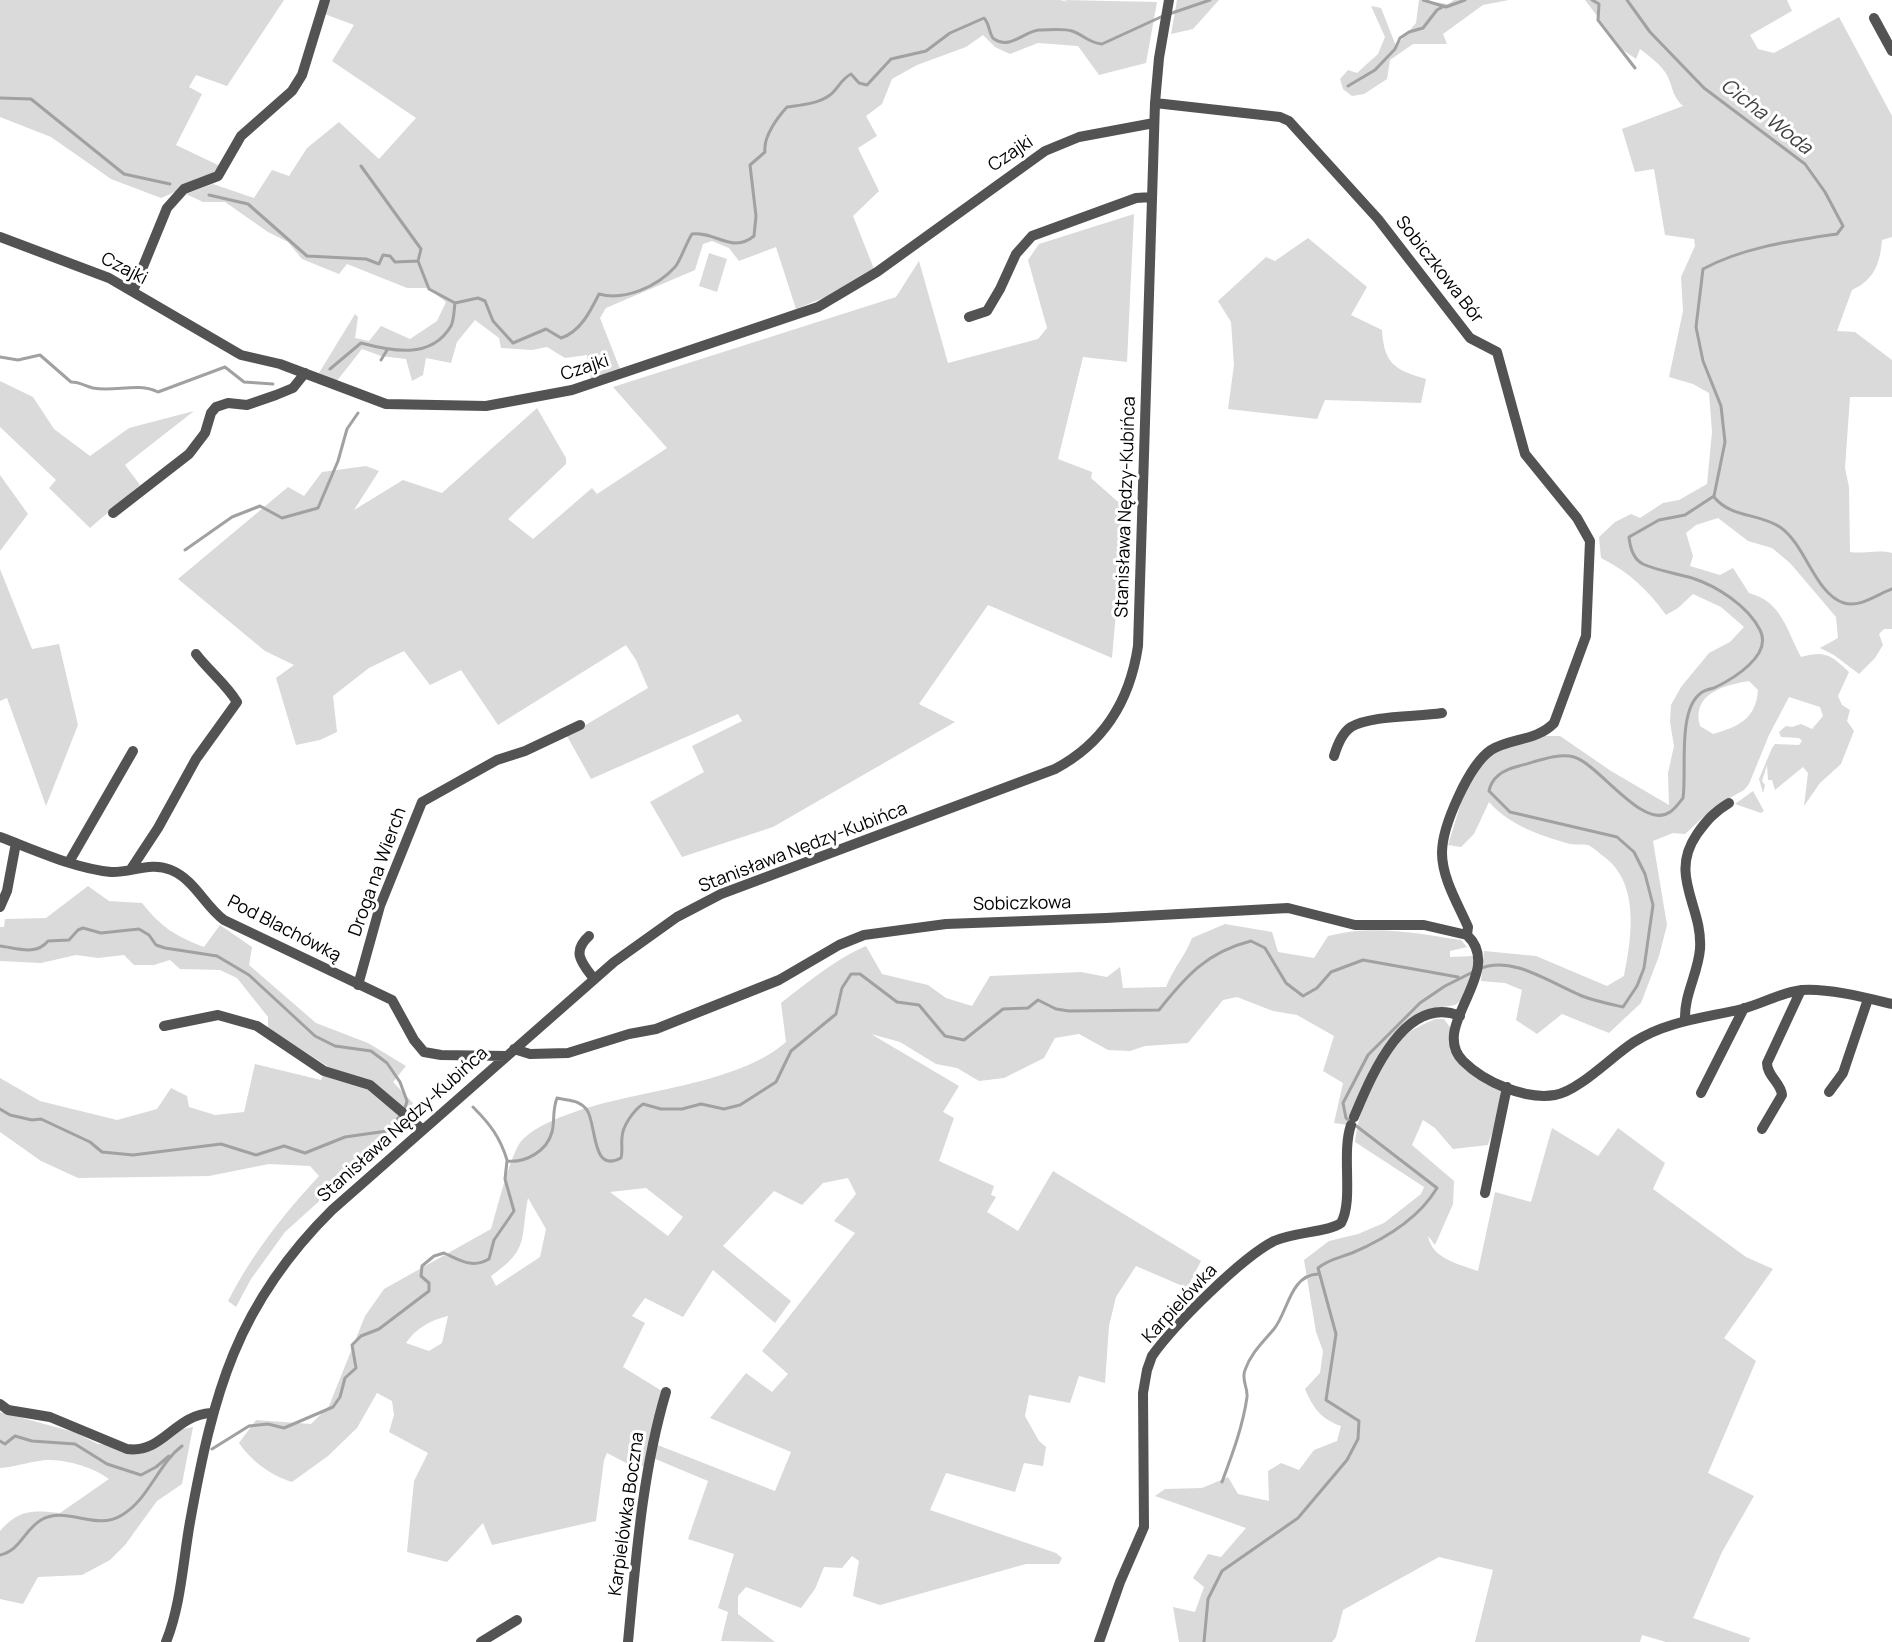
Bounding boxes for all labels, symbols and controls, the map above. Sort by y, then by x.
water label: Cicha Woda [1716,74,1816,160]
street label: Czajki [984,131,1038,177]
street label: Sobiczkowa Bór [1390,212,1488,328]
street label: Czajki [97,248,151,290]
street label: Czajki [558,350,612,386]
street label: Stanisława Nędzy-Kubińca [1111,396,1141,618]
street label: Stanisława Nędzy-Kubińca [696,798,910,898]
street label: Droga na Wierch [345,805,411,939]
street label: Pod Blachówką [224,891,344,967]
street label: Sobiczkowa [973,892,1071,916]
street label: Stanisława Nędzy-Kubińca [313,1043,493,1207]
street label: Karpielówka [1138,1260,1222,1348]
street label: Karpielówka Boczna [605,1431,649,1597]

